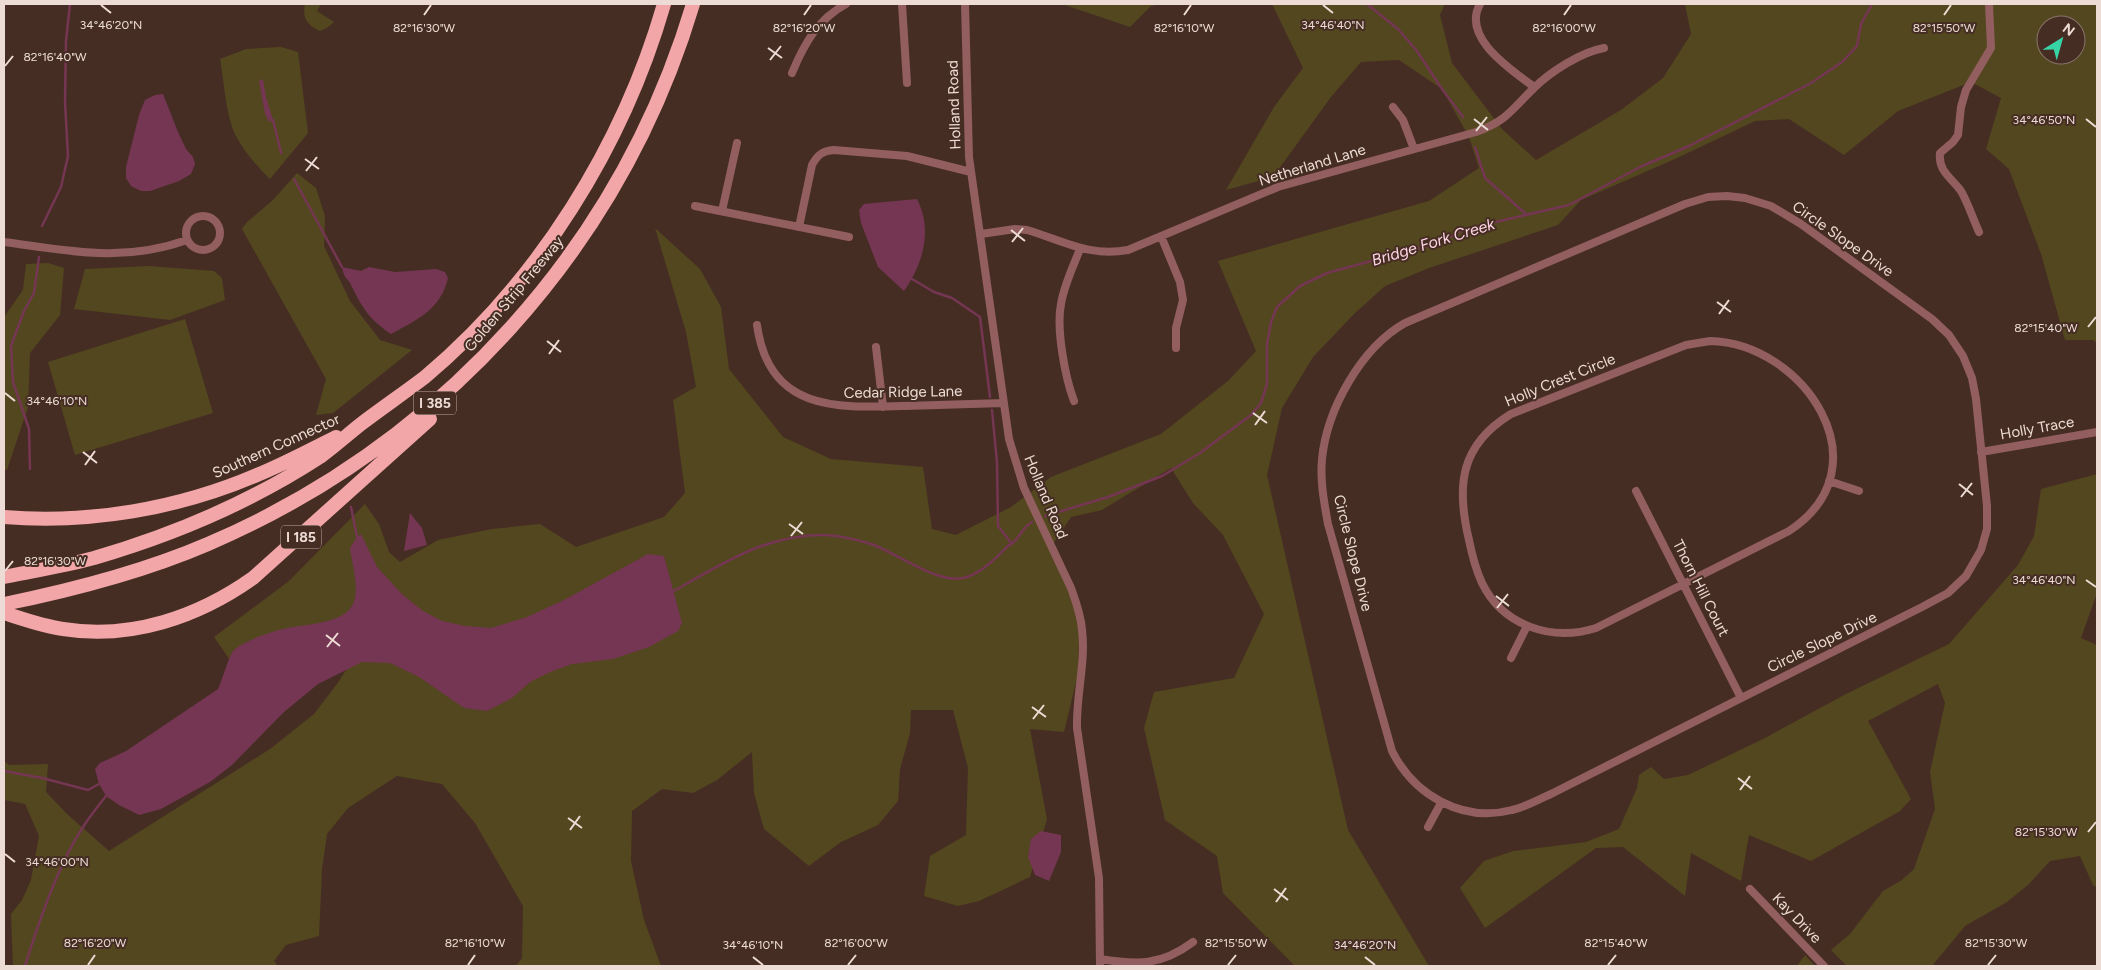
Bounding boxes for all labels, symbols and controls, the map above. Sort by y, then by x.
north arrow [2036,15,2086,65]
text: 34°46'20"N [80,18,142,32]
text: 34°46'40"N [1301,18,1365,32]
text: N [2059,20,2078,40]
text: 82°16'30"W [393,21,456,35]
text: 82°16'20"W [773,21,836,35]
text: 82°16'10"W [1154,21,1215,35]
text: 82°16'00"W [1532,21,1596,35]
text: 82°15'50"W [1913,21,1976,35]
text: 82°16'40"W [23,50,87,64]
street label: Holland Road [943,60,965,150]
text: 34°46'50"N [2013,113,2075,127]
street label: Netherland Lane [1256,140,1368,190]
street label: Circle Slope Drive [1789,197,1897,281]
water label: Bridge Fork Creek [1369,214,1498,270]
street label: Golden Strip Freeway [461,233,567,355]
text: 82°15'40"W [2014,321,2078,335]
street label: Holly Crest Circle [1502,350,1618,410]
street label: Cedar Ridge Lane [844,382,962,402]
road number: I 385 [414,392,456,414]
text: 34°46'10"N [27,394,87,408]
street label: Southern Connector [209,410,343,482]
street label: Holly Trace [1999,413,2075,443]
street label: Holland Road [1020,452,1072,542]
street label: Circle Slope Drive [1330,493,1376,613]
road number: I 185 [281,526,321,548]
street label: Thorn Hill Court [1669,537,1733,640]
text: 82°16'30"W [24,554,87,568]
text: 34°46'40"N [2012,573,2076,587]
street label: Circle Slope Drive [1764,608,1880,676]
text: 82°15'30"W [2015,825,2078,839]
text: 34°46'00"N [25,855,89,869]
street label: Kay Drive [1769,889,1825,947]
text: 82°16'20"W [64,936,127,950]
text: 82°16'10"W [445,936,506,950]
text: 82°16'00"W [824,936,888,950]
text: 82°15'50"W [1205,936,1268,950]
text: 82°15'40"W [1584,936,1648,950]
text: 82°15'30"W [1965,936,2028,950]
text: 34°46'10"N [723,938,783,952]
text: 34°46'20"N [1334,938,1396,952]

